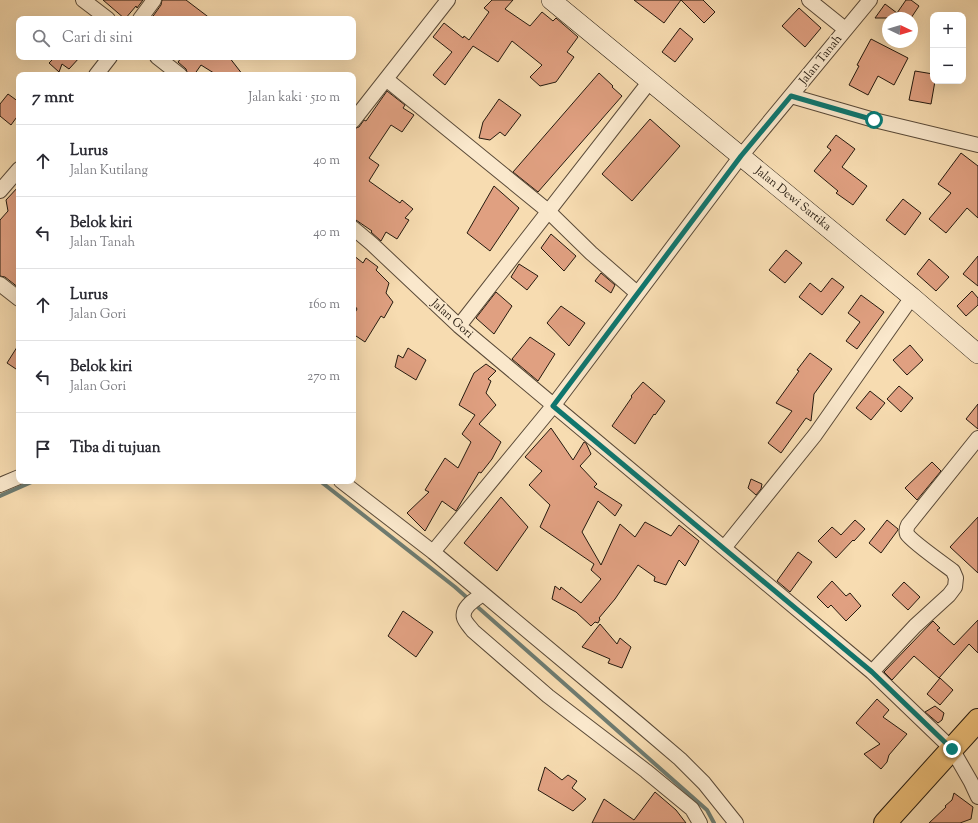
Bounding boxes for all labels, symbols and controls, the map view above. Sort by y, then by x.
north arrow [882,12,918,48]
map controls [930,12,966,84]
button: + [930,12,966,48]
search box [16,16,356,60]
icon: search [30,27,52,49]
text: Cari di sini [62,28,133,49]
street label: Jalan Tanah [794,31,847,90]
button: − [930,48,966,84]
text: 7 mnt [32,86,74,110]
text: Jalan kaki · 510 m [248,89,340,107]
route start [865,111,883,129]
text: Lurus [70,141,108,162]
icon: ahead [32,150,54,172]
text: 40 m [313,152,340,170]
text: Jalan Kutilang [70,162,148,180]
street label: Jalan Dewi Sartika [750,162,836,236]
text: Belok kiri [70,213,132,234]
icon: left [32,222,54,244]
text: 40 m [313,224,340,242]
text: Jalan Tanah [70,234,135,252]
text: Lurus [70,285,108,306]
icon: ahead [32,294,54,316]
street label: Jalan Gori [426,294,478,343]
text: 160 m [309,296,340,314]
text: Jalan Gori [70,306,126,324]
text: Belok kiri [70,357,132,378]
icon: left [32,366,54,388]
text: 270 m [307,368,340,386]
text: Jalan Gori [70,378,126,396]
icon: arrive [32,438,54,460]
text: Tiba di tujuan [70,438,161,459]
route end [943,740,961,758]

